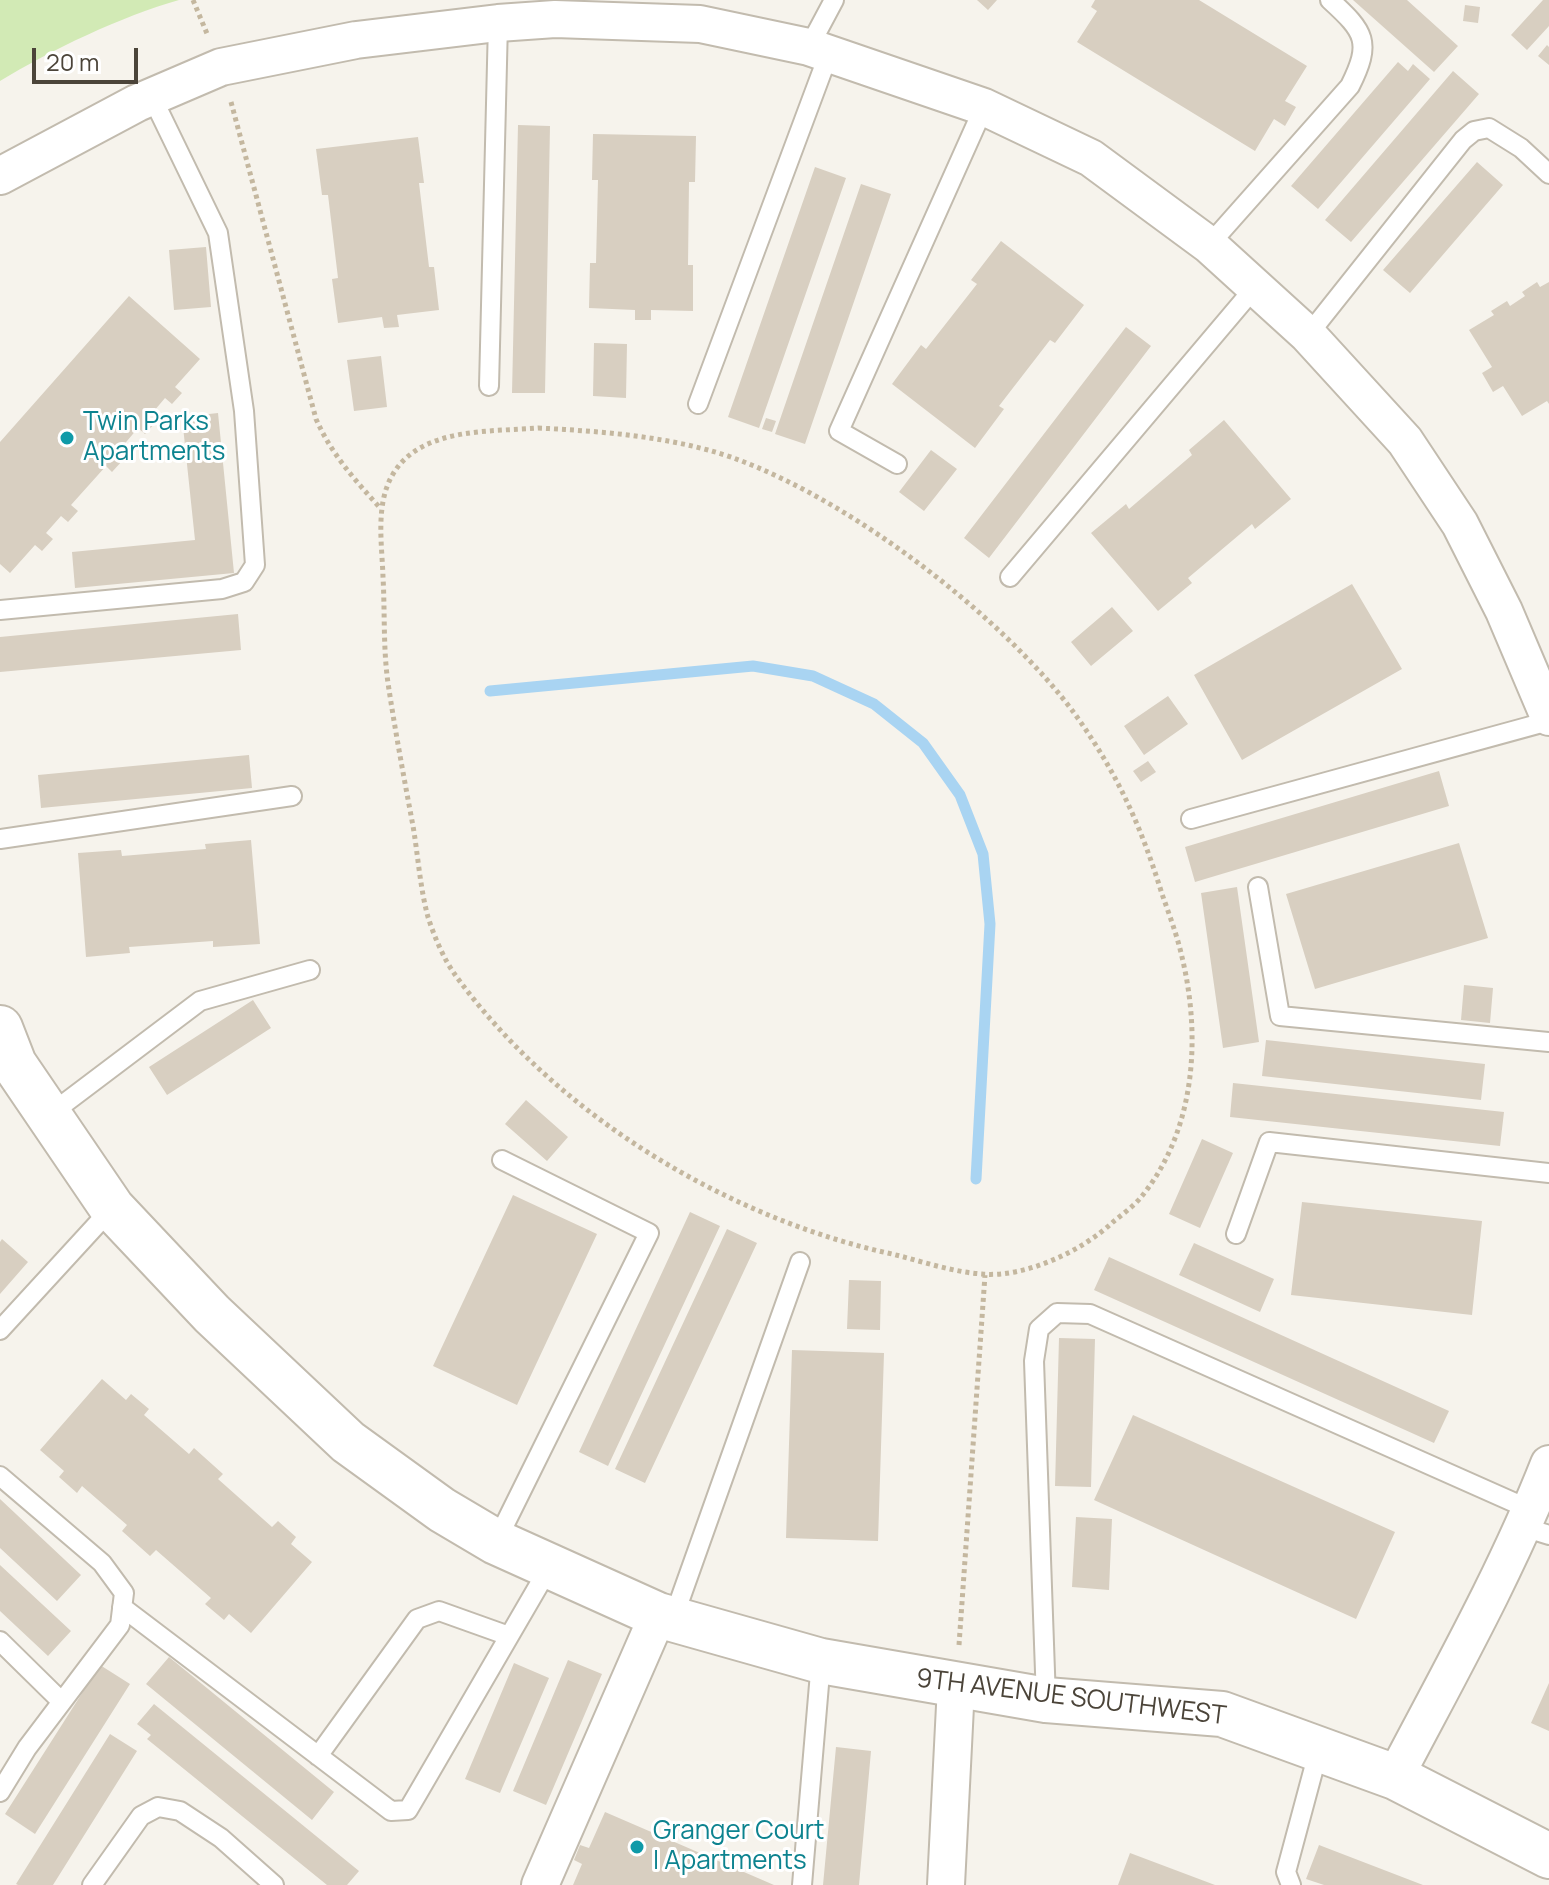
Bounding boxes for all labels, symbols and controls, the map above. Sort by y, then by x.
scale bar [36,32,142,82]
text: 20 m [46,45,99,78]
place label: Twin Parks Apartments [83,407,225,468]
marker: Twin Parks Apartments [58,429,76,447]
street label: 9TH AVENUE SOUTHWEST [914,1663,1228,1733]
place label: Granger Court I Apartments [653,1816,824,1878]
marker: Granger Court I Apartments [628,1838,646,1856]

